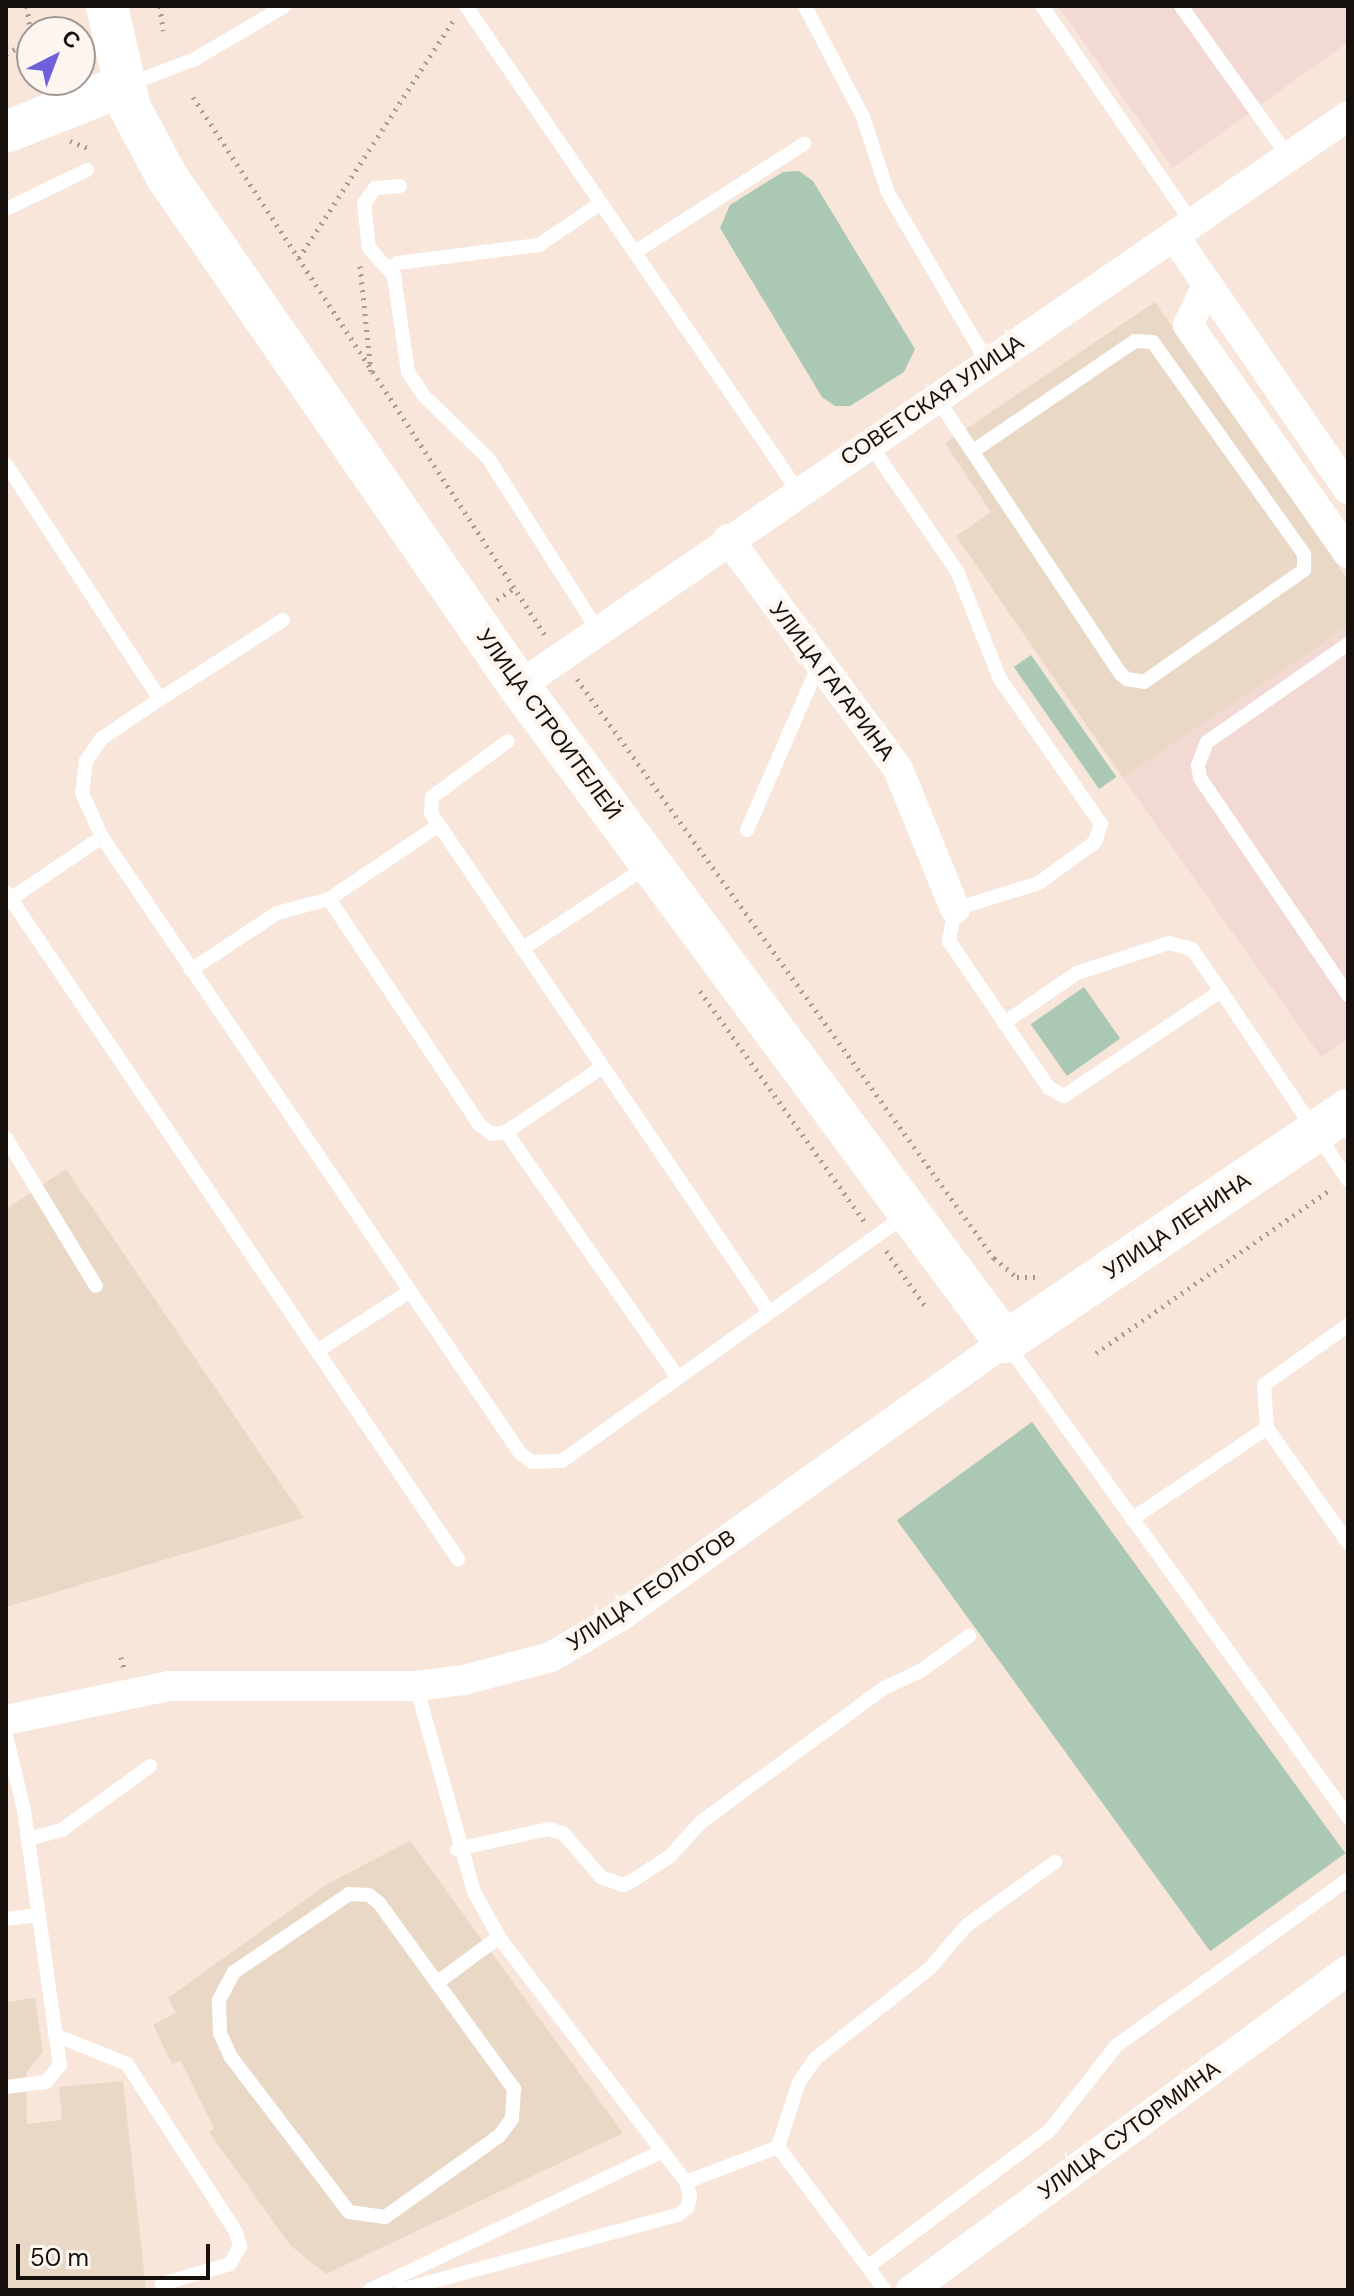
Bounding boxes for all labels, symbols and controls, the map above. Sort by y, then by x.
north arrow [16,16,96,96]
text: С [55,23,87,55]
street label: СОВЕТСКАЯ УЛИЦА [836,329,1028,471]
street label: УЛИЦА ГАГАРИНА [764,597,900,765]
street label: УЛИЦА СТРОИТЕЛЕЙ [471,624,627,824]
street label: УЛИЦА ЛЕНИНА [1098,1167,1256,1285]
street label: УЛИЦА ГЕОЛОГОВ [562,1524,740,1656]
street label: УЛИЦА СУТОРМИНА [1033,2055,1225,2205]
scale bar [20,2228,214,2278]
text: 50 m [30,2242,89,2273]

